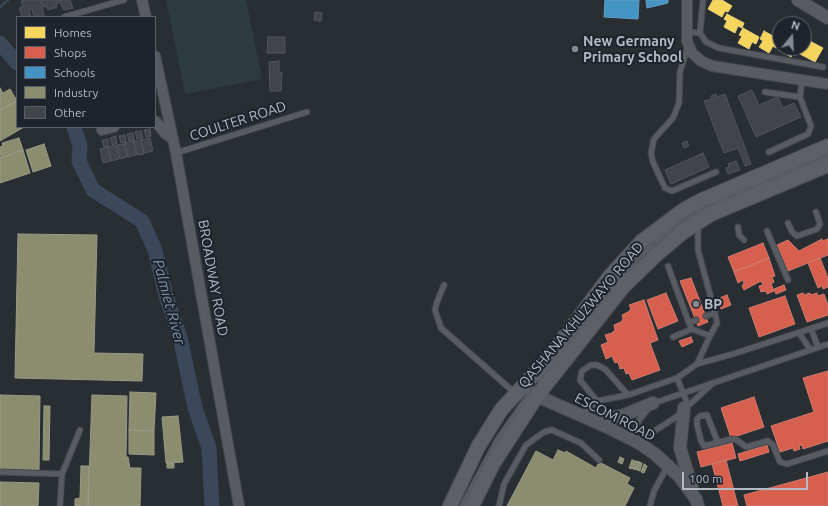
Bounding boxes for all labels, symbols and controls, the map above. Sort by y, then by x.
legend [16,16,156,128]
north arrow [772,16,812,56]
text: N [790,19,801,33]
text: Homes [54,26,92,39]
place label: New Germany Primary School [583,33,682,66]
marker: New Germany Primary School [570,44,580,54]
text: Shops [54,46,86,59]
text: Schools [54,66,95,79]
text: Industry [54,86,98,99]
street label: COULTER ROAD [188,97,288,145]
text: Other [54,106,86,119]
street label: BROADWAY ROAD [195,219,231,337]
street label: QASHANA KHUZWAYO ROAD [515,239,647,391]
water label: Palmiet River [149,257,189,347]
place label: BP [704,296,722,312]
marker: BP [691,299,701,309]
street label: ESCOM ROAD [572,389,658,445]
scale bar [684,464,810,490]
text: 100 m [689,472,722,485]

